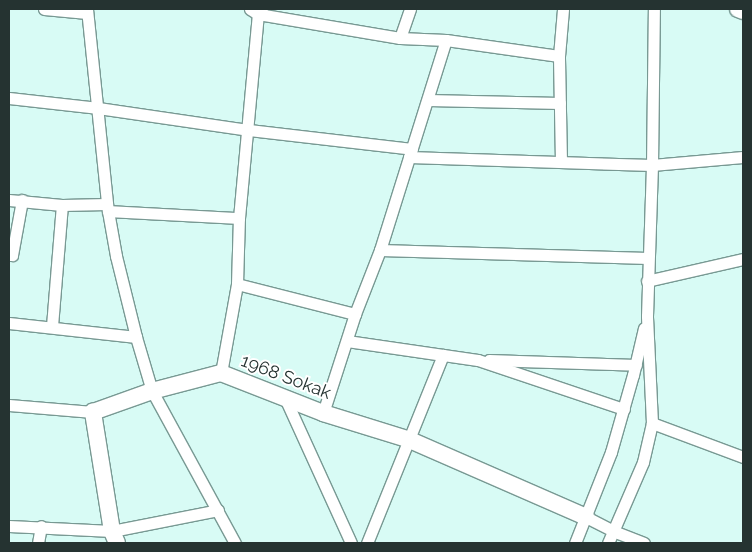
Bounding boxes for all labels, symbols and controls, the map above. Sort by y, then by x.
street label: 1968 Sokak [238,350,334,404]

